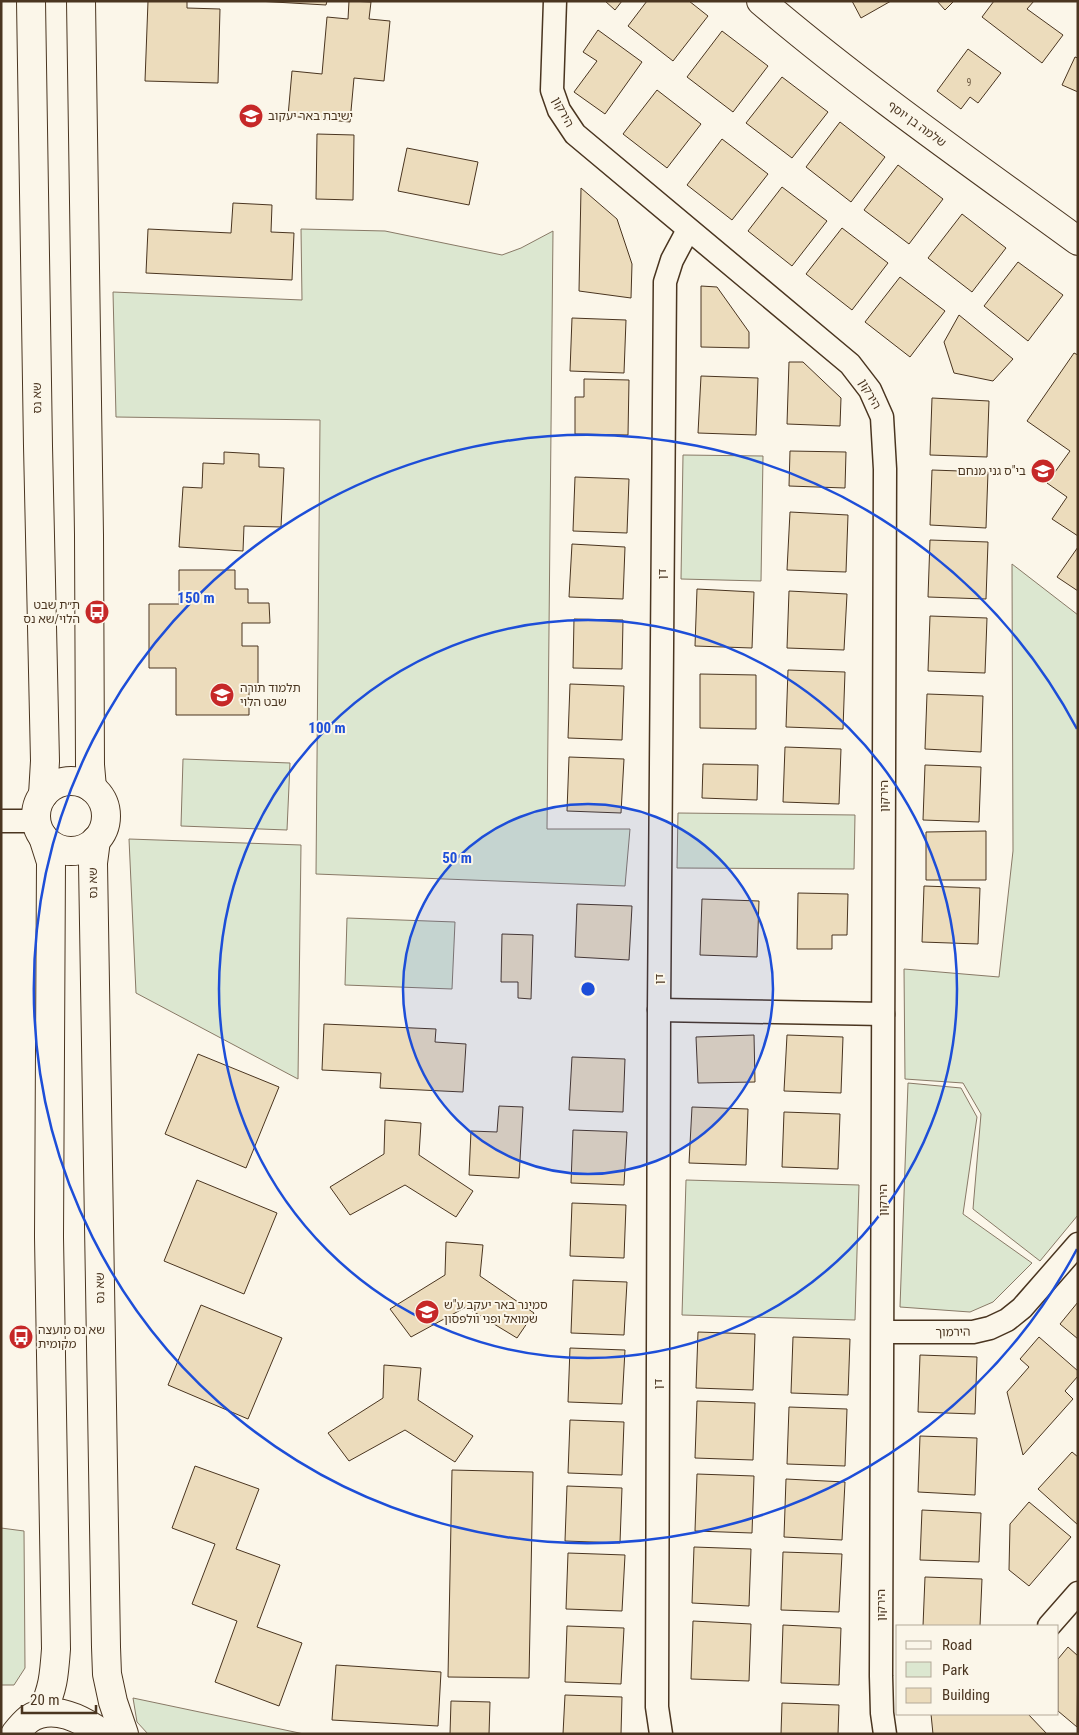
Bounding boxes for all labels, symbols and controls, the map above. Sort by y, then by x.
house number: 9 [967,77,972,88]
street label: הירקון [549,95,577,129]
street label: שלמה בן יוסף [885,98,949,150]
school or university icon: ישיבת באר יעקוב [238,103,264,129]
place label: ישיבת באר יעקוב [268,109,353,123]
street label: הירקון [856,377,884,411]
street label: שא נס [30,382,44,414]
school or university icon: בי"ס גני מנחם [1030,458,1056,484]
place label: בי"ס גני מנחם [957,464,1026,478]
street label: דן [655,568,669,579]
text: 150 m [177,589,215,607]
place label: ת״ת שבט הלוי/שא נס [23,598,80,626]
bus stop icon: ת״ת שבט הלוי/שא נס [84,599,110,625]
place label: תלמוד תורה שבט הלוי [240,681,301,709]
school or university icon: תלמוד תורה שבט הלוי [209,682,235,708]
text: 100 m [308,719,346,737]
street label: הירקון [877,780,891,812]
text: 50 m [442,849,472,867]
street label: שא נס [86,867,100,899]
street label: דן [652,973,666,984]
centre of rings [579,980,597,998]
street label: הירקון [876,1184,890,1216]
street label: שא נס [93,1272,107,1304]
place label: סמינר באר יעקב ע"ש שמואל ופני וולפסון [444,1298,548,1326]
school or university icon: סמינר באר יעקב ע"ש שמואל ופני וולפסון [414,1299,440,1325]
place label: שא נס מועצה מקומית [38,1323,105,1351]
bus stop icon: שא נס מועצה מקומית [8,1324,34,1350]
street label: הירמוך [935,1325,971,1339]
street label: דן [651,1378,665,1389]
street label: הירקון [874,1589,888,1621]
legend [896,1625,1059,1715]
text: Road [942,1636,972,1654]
text: Park [942,1661,969,1679]
scale bar [22,1682,96,1714]
text: Building [942,1686,990,1704]
text: 20 m [30,1691,60,1709]

